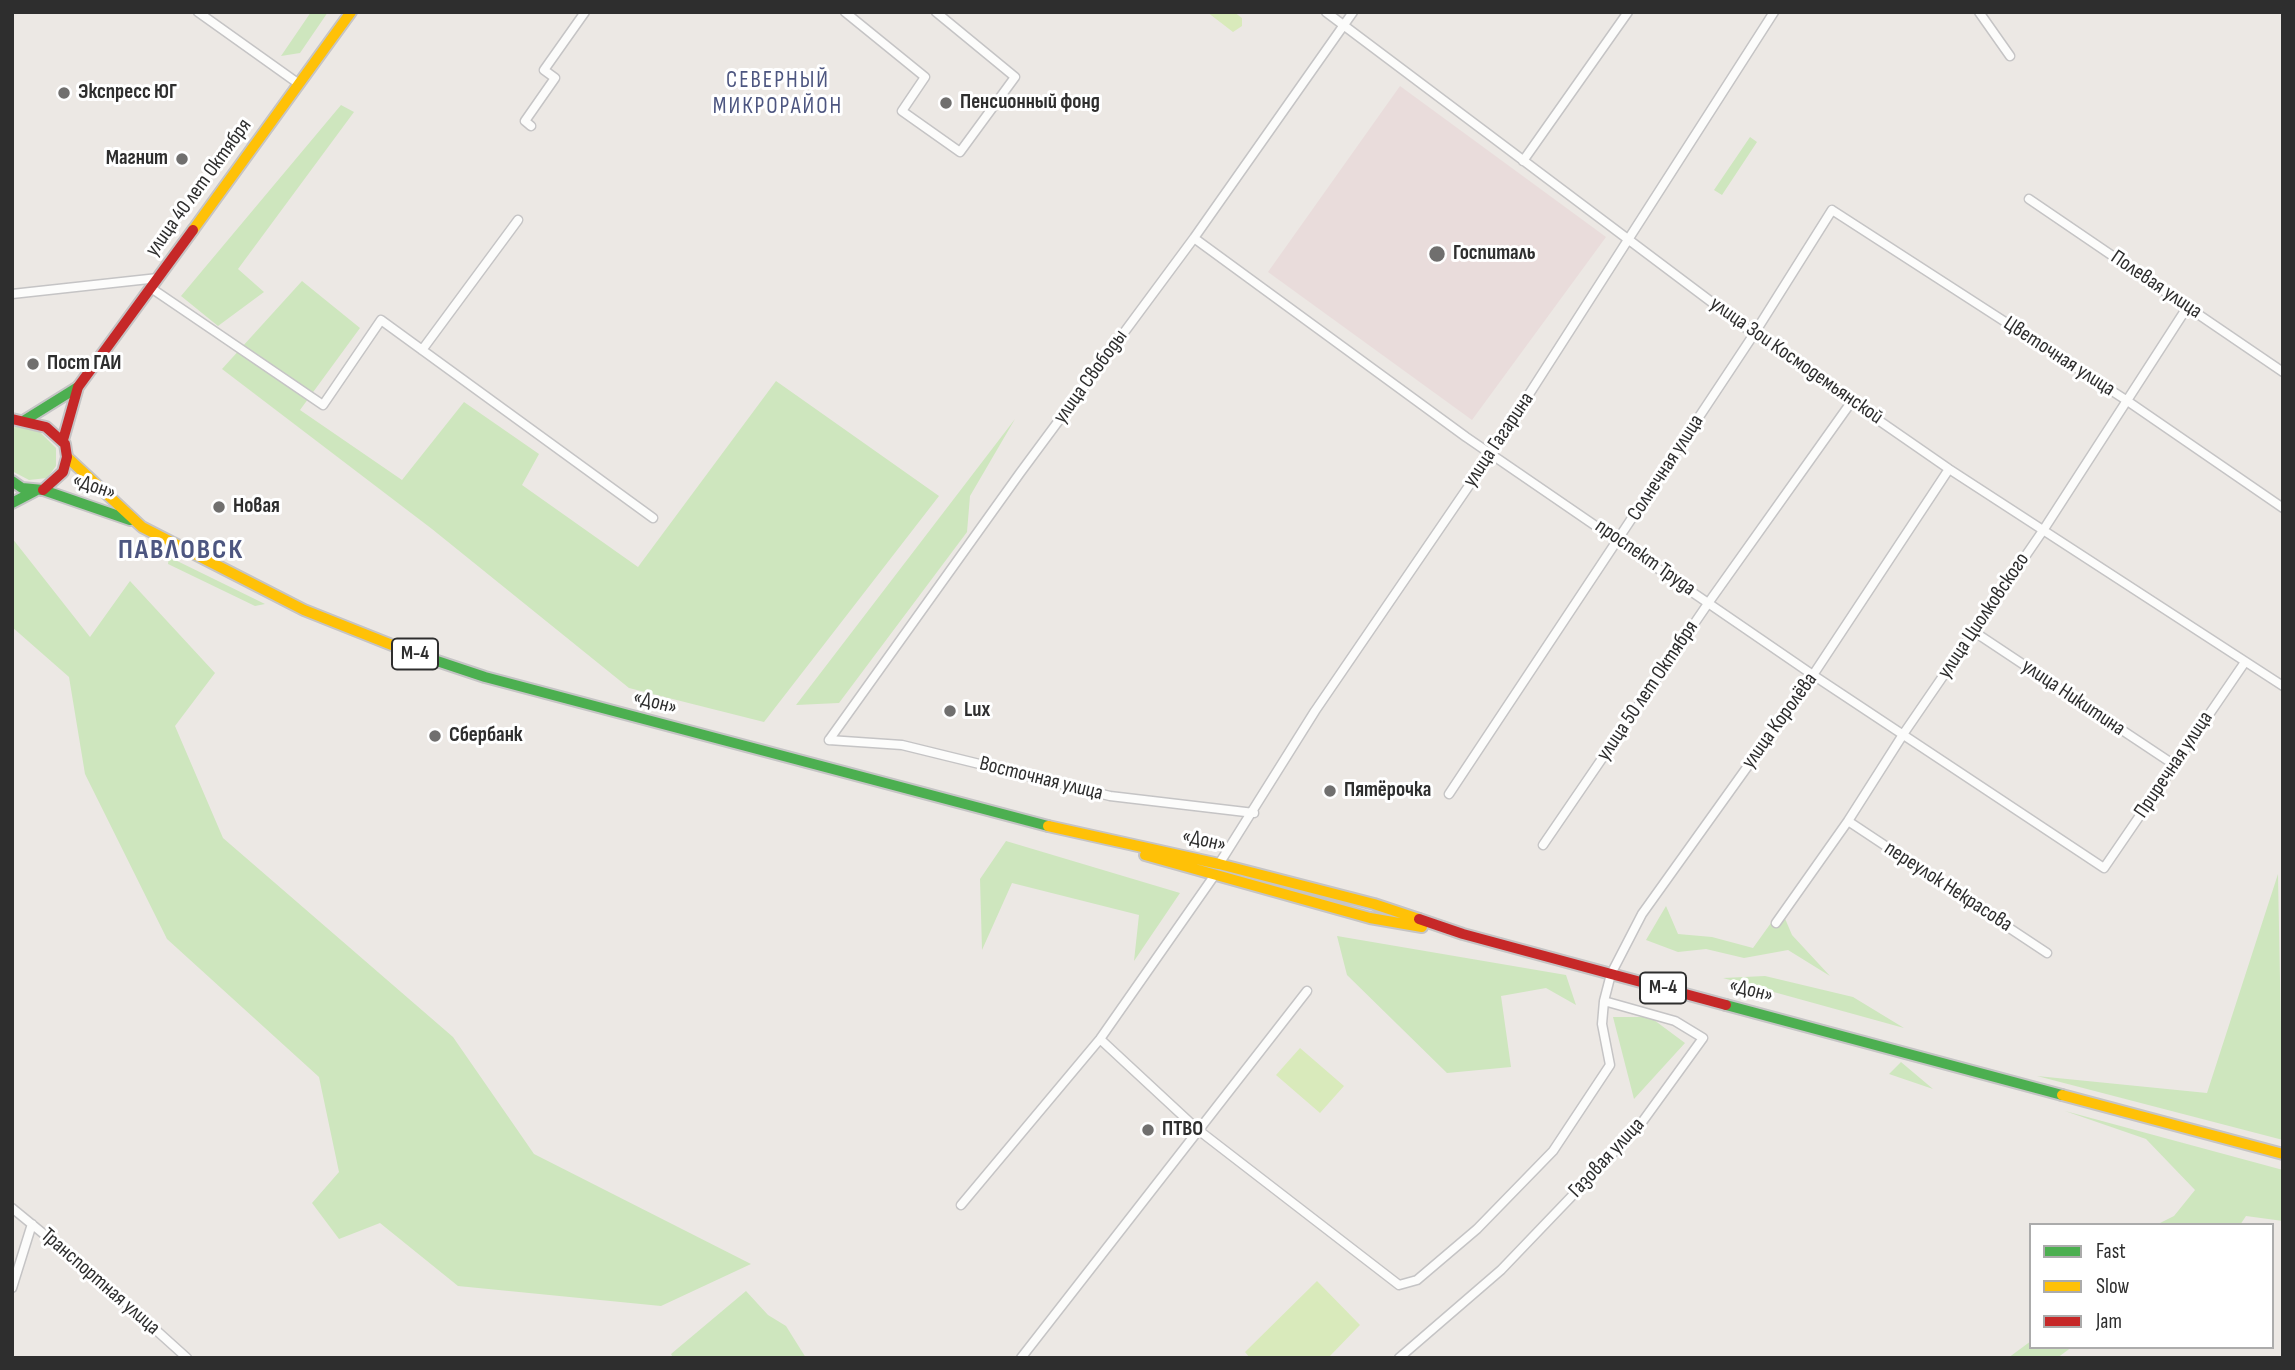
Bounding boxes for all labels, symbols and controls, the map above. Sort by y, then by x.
district label: СЕВЕРНЫЙ МИКРОРАЙОН [714,67,842,121]
place label: Экспресс ЮГ [78,80,177,106]
marker: Экспресс ЮГ [56,85,72,101]
place label: Пенсионный фонд [960,90,1100,116]
marker: Пенсионный фонд [938,95,954,111]
street label: улица 40 лет Октября [141,114,257,262]
place label: Магнит [106,146,168,172]
marker: Магнит [174,151,190,167]
place label: Госпиталь [1453,241,1536,267]
marker: Госпиталь [1427,244,1447,264]
street label: Полевая улица [2106,245,2206,325]
street label: улица Зои Космодемьянской [1704,292,1888,430]
street label: Цветочная улица [1999,312,2119,402]
street label: улица Свободы [1048,325,1134,429]
place label: Пост ГАИ [47,351,121,377]
marker: Пост ГАИ [25,356,41,372]
street label: улица Гагарина [1458,388,1540,492]
street label: Солнечная улица [1622,410,1710,526]
street label: «Дон» [69,468,119,506]
place label: Новая [233,494,280,520]
marker: Новая [211,499,227,515]
street label: проспект Труда [1590,514,1700,602]
district label: ПАВЛОВСК [119,534,243,568]
street label: улица Циолковского [1933,548,2035,684]
street label: улица 50 лет Октября [1592,616,1704,766]
road number: М-4 [392,638,438,670]
street label: улица Никитина [2016,654,2130,742]
street label: улица Королёва [1737,668,1823,774]
street label: «Дон» [630,685,680,721]
place label: Lux [964,698,990,724]
marker: Lux [942,703,958,719]
street label: Приречная улица [2129,707,2219,823]
place label: Сбербанк [449,723,523,749]
marker: Сбербанк [427,728,443,744]
street label: Восточная улица [977,751,1105,807]
place label: Пятёрочка [1344,778,1431,804]
marker: Пятёрочка [1322,783,1338,799]
street label: «Дон» [1180,824,1228,858]
street label: переулок Некрасова [1879,836,2017,938]
road number: М-4 [1640,972,1686,1004]
street label: «Дон» [1726,973,1776,1009]
street label: Газовая улица [1564,1113,1650,1203]
place label: ПТВО [1162,1117,1203,1143]
marker: ПТВО [1140,1122,1156,1138]
street label: Транспортная улица [35,1223,165,1341]
legend [2029,1223,2274,1349]
text: Fast [2096,1239,2126,1264]
text: Slow [2096,1274,2129,1299]
text: Jam [2096,1309,2122,1334]

